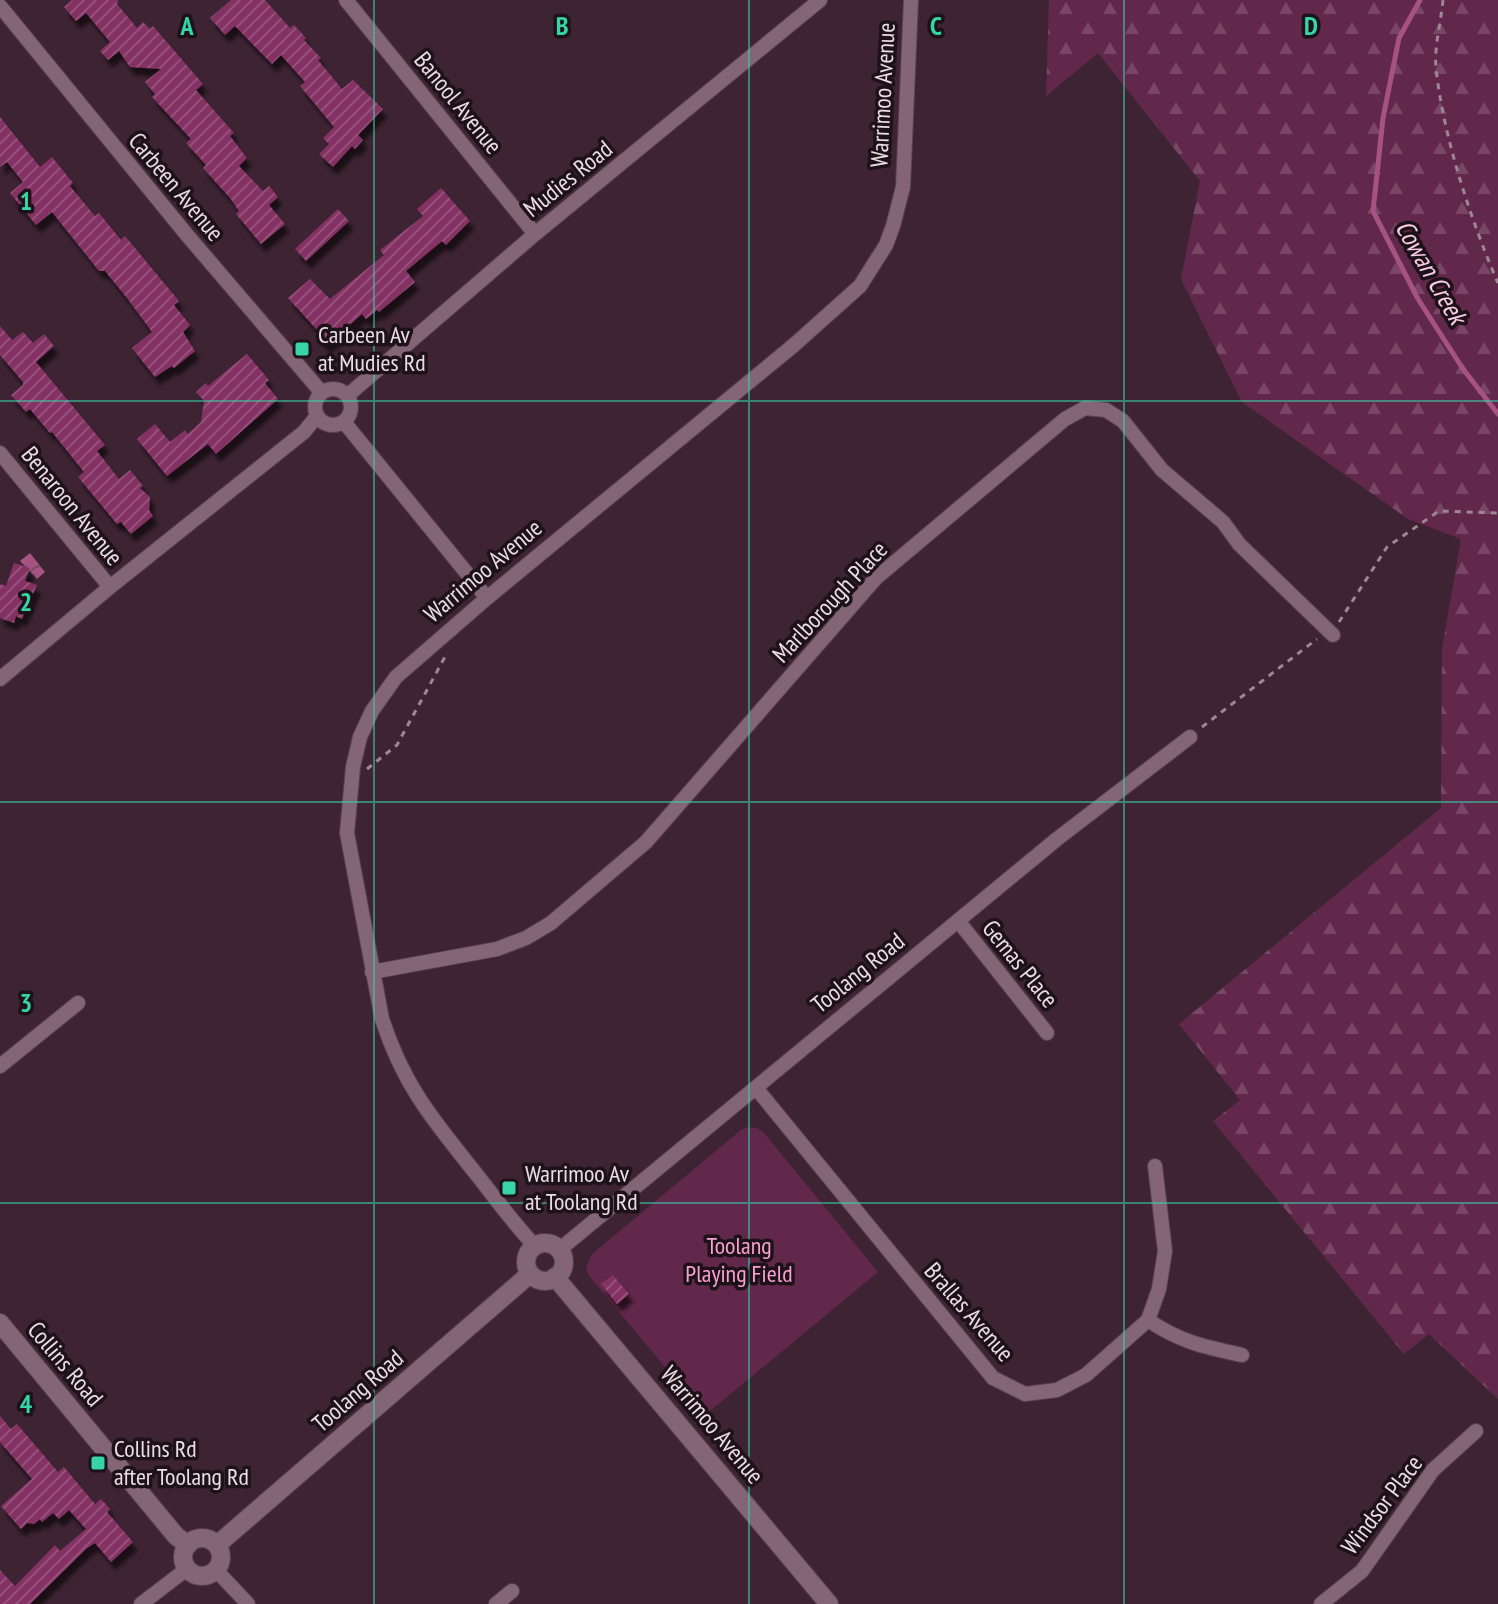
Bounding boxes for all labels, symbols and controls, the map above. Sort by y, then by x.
text: A [179,9,194,42]
text: B [556,9,569,42]
text: C [930,9,942,42]
text: D [1304,9,1318,42]
street label: Warrimoo Avenue [863,22,902,168]
street label: Banool Avenue [408,45,509,160]
street label: Carbeen Avenue [122,126,231,247]
street label: Mudies Road [517,133,618,224]
text: 1 [20,184,32,217]
water label: Cowan Creek [1388,214,1476,332]
place label: Carbeen Av at Mudies Rd [318,319,426,378]
marker: Carbeen Av at Mudies Rd [293,340,311,358]
street label: Benaroon Avenue [15,440,130,572]
street label: Warrimoo Avenue [417,512,548,629]
street label: Marlborough Place [765,534,894,669]
text: 2 [20,585,32,618]
street label: Gemas Place [976,913,1065,1014]
street label: Toolang Road [805,926,911,1020]
text: 3 [20,986,32,1019]
place label: Warrimoo Av at Toolang Rd [525,1158,638,1217]
marker: Warrimoo Av at Toolang Rd [500,1179,518,1197]
park label: Toolang Playing Field [685,1230,793,1289]
street label: Brallas Avenue [918,1256,1021,1368]
street label: Collins Road [21,1315,110,1413]
street label: Toolang Road [306,1342,410,1439]
street label: Warrimoo Avenue [654,1359,771,1490]
text: 4 [20,1387,33,1420]
place label: Collins Rd after Toolang Rd [114,1433,249,1492]
street label: Windsor Place [1334,1449,1429,1561]
marker: Collins Rd after Toolang Rd [89,1454,107,1472]

